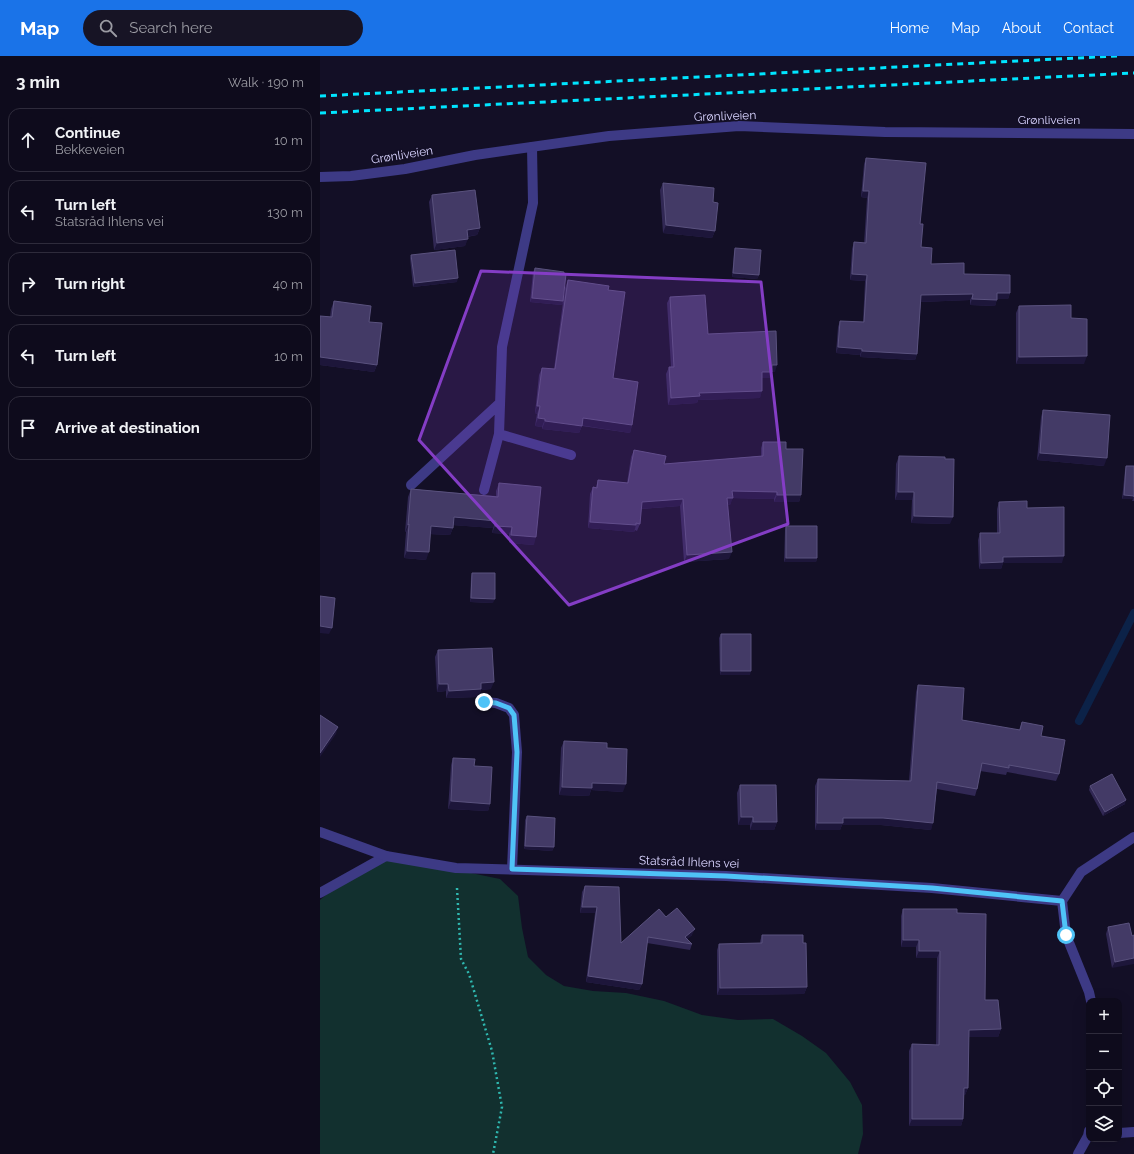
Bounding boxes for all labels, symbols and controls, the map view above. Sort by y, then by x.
search box [83,10,363,46]
text: Map [20,17,59,39]
icon: search [97,17,119,39]
text: Search here [129,19,213,37]
text: Home [890,20,929,36]
text: Map [951,20,980,36]
text: About [1002,20,1041,36]
text: Contact [1063,20,1114,36]
text: 3 min [16,72,60,92]
text: Walk · 190 m [228,75,304,90]
street label: Grønliveien [694,108,756,124]
street label: Grønliveien [1018,113,1080,127]
text: Continue [55,124,120,142]
icon: ahead [17,129,39,151]
text: 10 m [274,133,303,148]
text: Bekkeveien [55,142,125,157]
street label: Grønliveien [370,143,434,167]
text: Turn left [55,196,116,214]
icon: left [17,201,39,223]
text: 130 m [267,205,303,220]
text: Statsråd Ihlens vei [55,214,164,229]
icon: right [17,273,39,295]
text: Turn right [55,275,125,293]
text: 40 m [273,277,303,292]
icon: left [17,345,39,367]
text: Turn left [55,347,116,365]
text: 10 m [274,349,303,364]
icon: arrive [17,417,39,439]
text: Arrive at destination [55,419,200,437]
route end [475,693,493,711]
street label: Statsråd Ihlens vei [639,853,739,871]
route start [1057,926,1075,944]
map controls [1086,998,1122,1142]
button: + [1086,998,1122,1034]
button: − [1086,1034,1122,1070]
button: locate [1086,1070,1122,1106]
button: layers [1086,1106,1122,1142]

